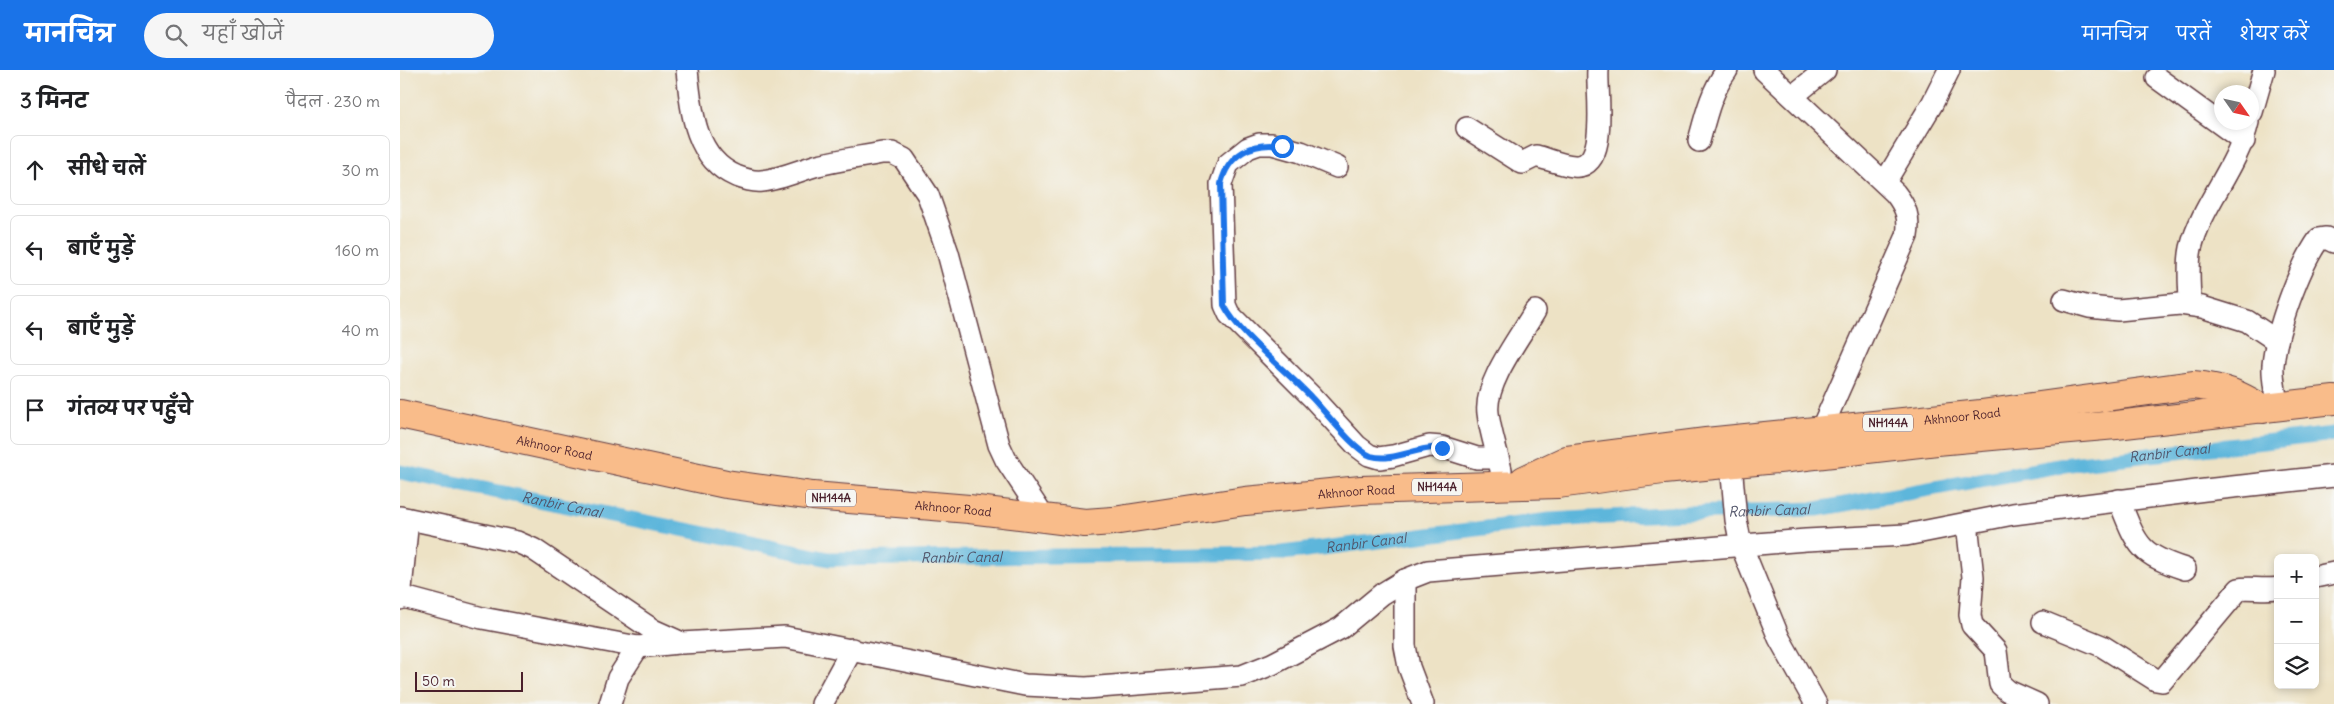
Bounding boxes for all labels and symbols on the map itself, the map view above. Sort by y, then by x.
north arrow [2214,85,2259,130]
route start [1271,135,1294,158]
street label: Akhnoor Road [1923,404,2001,427]
road number: NH144A [1863,414,1913,432]
street label: Akhnoor Road [515,432,594,463]
route end [1431,437,1454,460]
water label: Ranbir Canal [2128,439,2213,466]
road number: NH144A [1412,478,1462,496]
street label: Akhnoor Road [1317,481,1395,502]
water label: Ranbir Canal [520,488,605,522]
road number: NH144A [806,489,856,506]
street label: Akhnoor Road [914,497,993,519]
water label: Ranbir Canal [1728,500,1812,521]
water label: Ranbir Canal [1324,529,1409,557]
water label: Ranbir Canal [921,548,1004,567]
scale bar [415,669,522,692]

